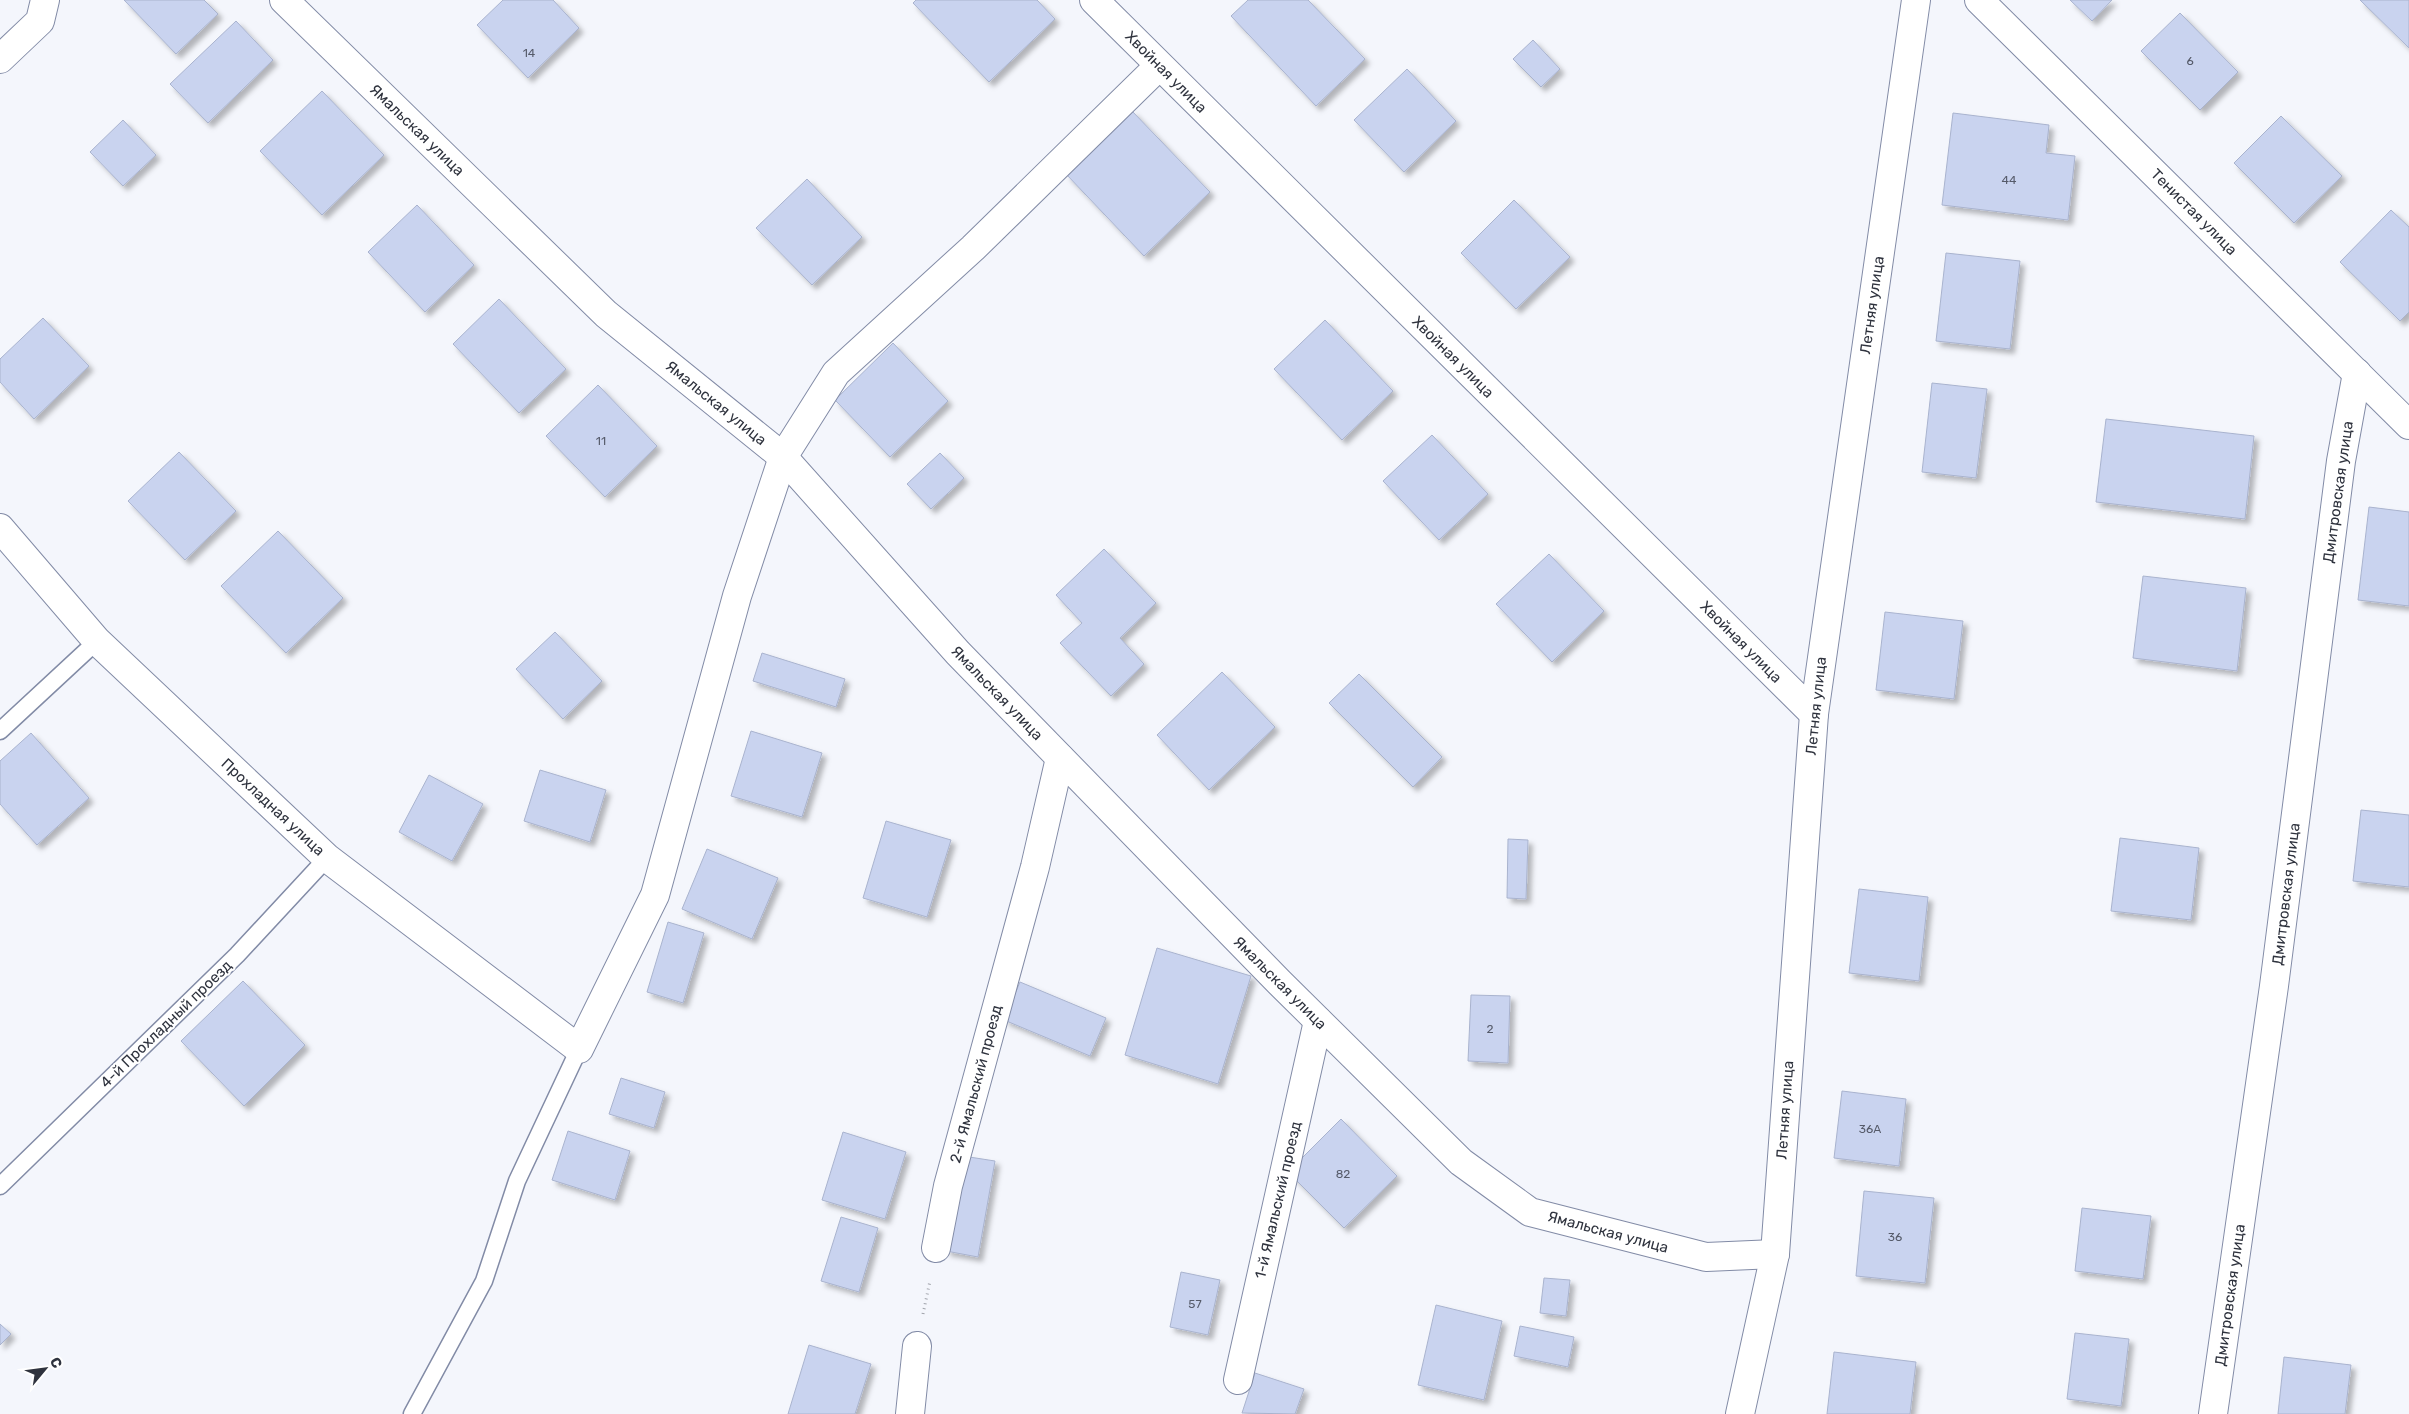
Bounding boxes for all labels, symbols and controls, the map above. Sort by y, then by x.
street label: Хвойная улица [1121,27,1211,117]
house number: 14 [523,46,536,60]
house number: 6 [2186,54,2194,68]
street label: Ямальская улица [366,80,468,180]
street label: Тенистая улица [2147,165,2241,259]
house number: 44 [2002,173,2017,187]
street label: Летняя улица [1856,255,1888,355]
street label: Хвойная улица [1408,312,1498,402]
street label: Ямальская улица [662,357,770,449]
street label: Дмитровская улица [2319,420,2357,564]
house number: 11 [596,434,606,448]
street label: Хвойная улица [1696,597,1786,687]
street label: Ямальская улица [947,642,1047,744]
street label: Летняя улица [1802,656,1830,756]
street label: Прохладная улица [218,754,328,860]
street label: Дмитровская улица [2268,822,2304,966]
street label: Ямальская улица [1230,933,1330,1033]
street label: 4-й Прохладный проезд [97,956,235,1092]
street label: 2-й Ямальский проезд [946,1003,1006,1165]
house number: 2 [1486,1022,1494,1036]
street label: Летняя улица [1773,1060,1797,1160]
street label: 1-й Ямальский проезд [1251,1120,1305,1280]
house number: 36А [1859,1122,1881,1136]
house number: 82 [1336,1167,1350,1181]
street label: Ямальская улица [1546,1207,1670,1257]
street label: Дмитровская улица [2211,1223,2249,1367]
house number: 36 [1888,1230,1902,1244]
house number: 57 [1188,1297,1202,1311]
north arrow [20,1344,70,1394]
text: С [46,1355,66,1372]

